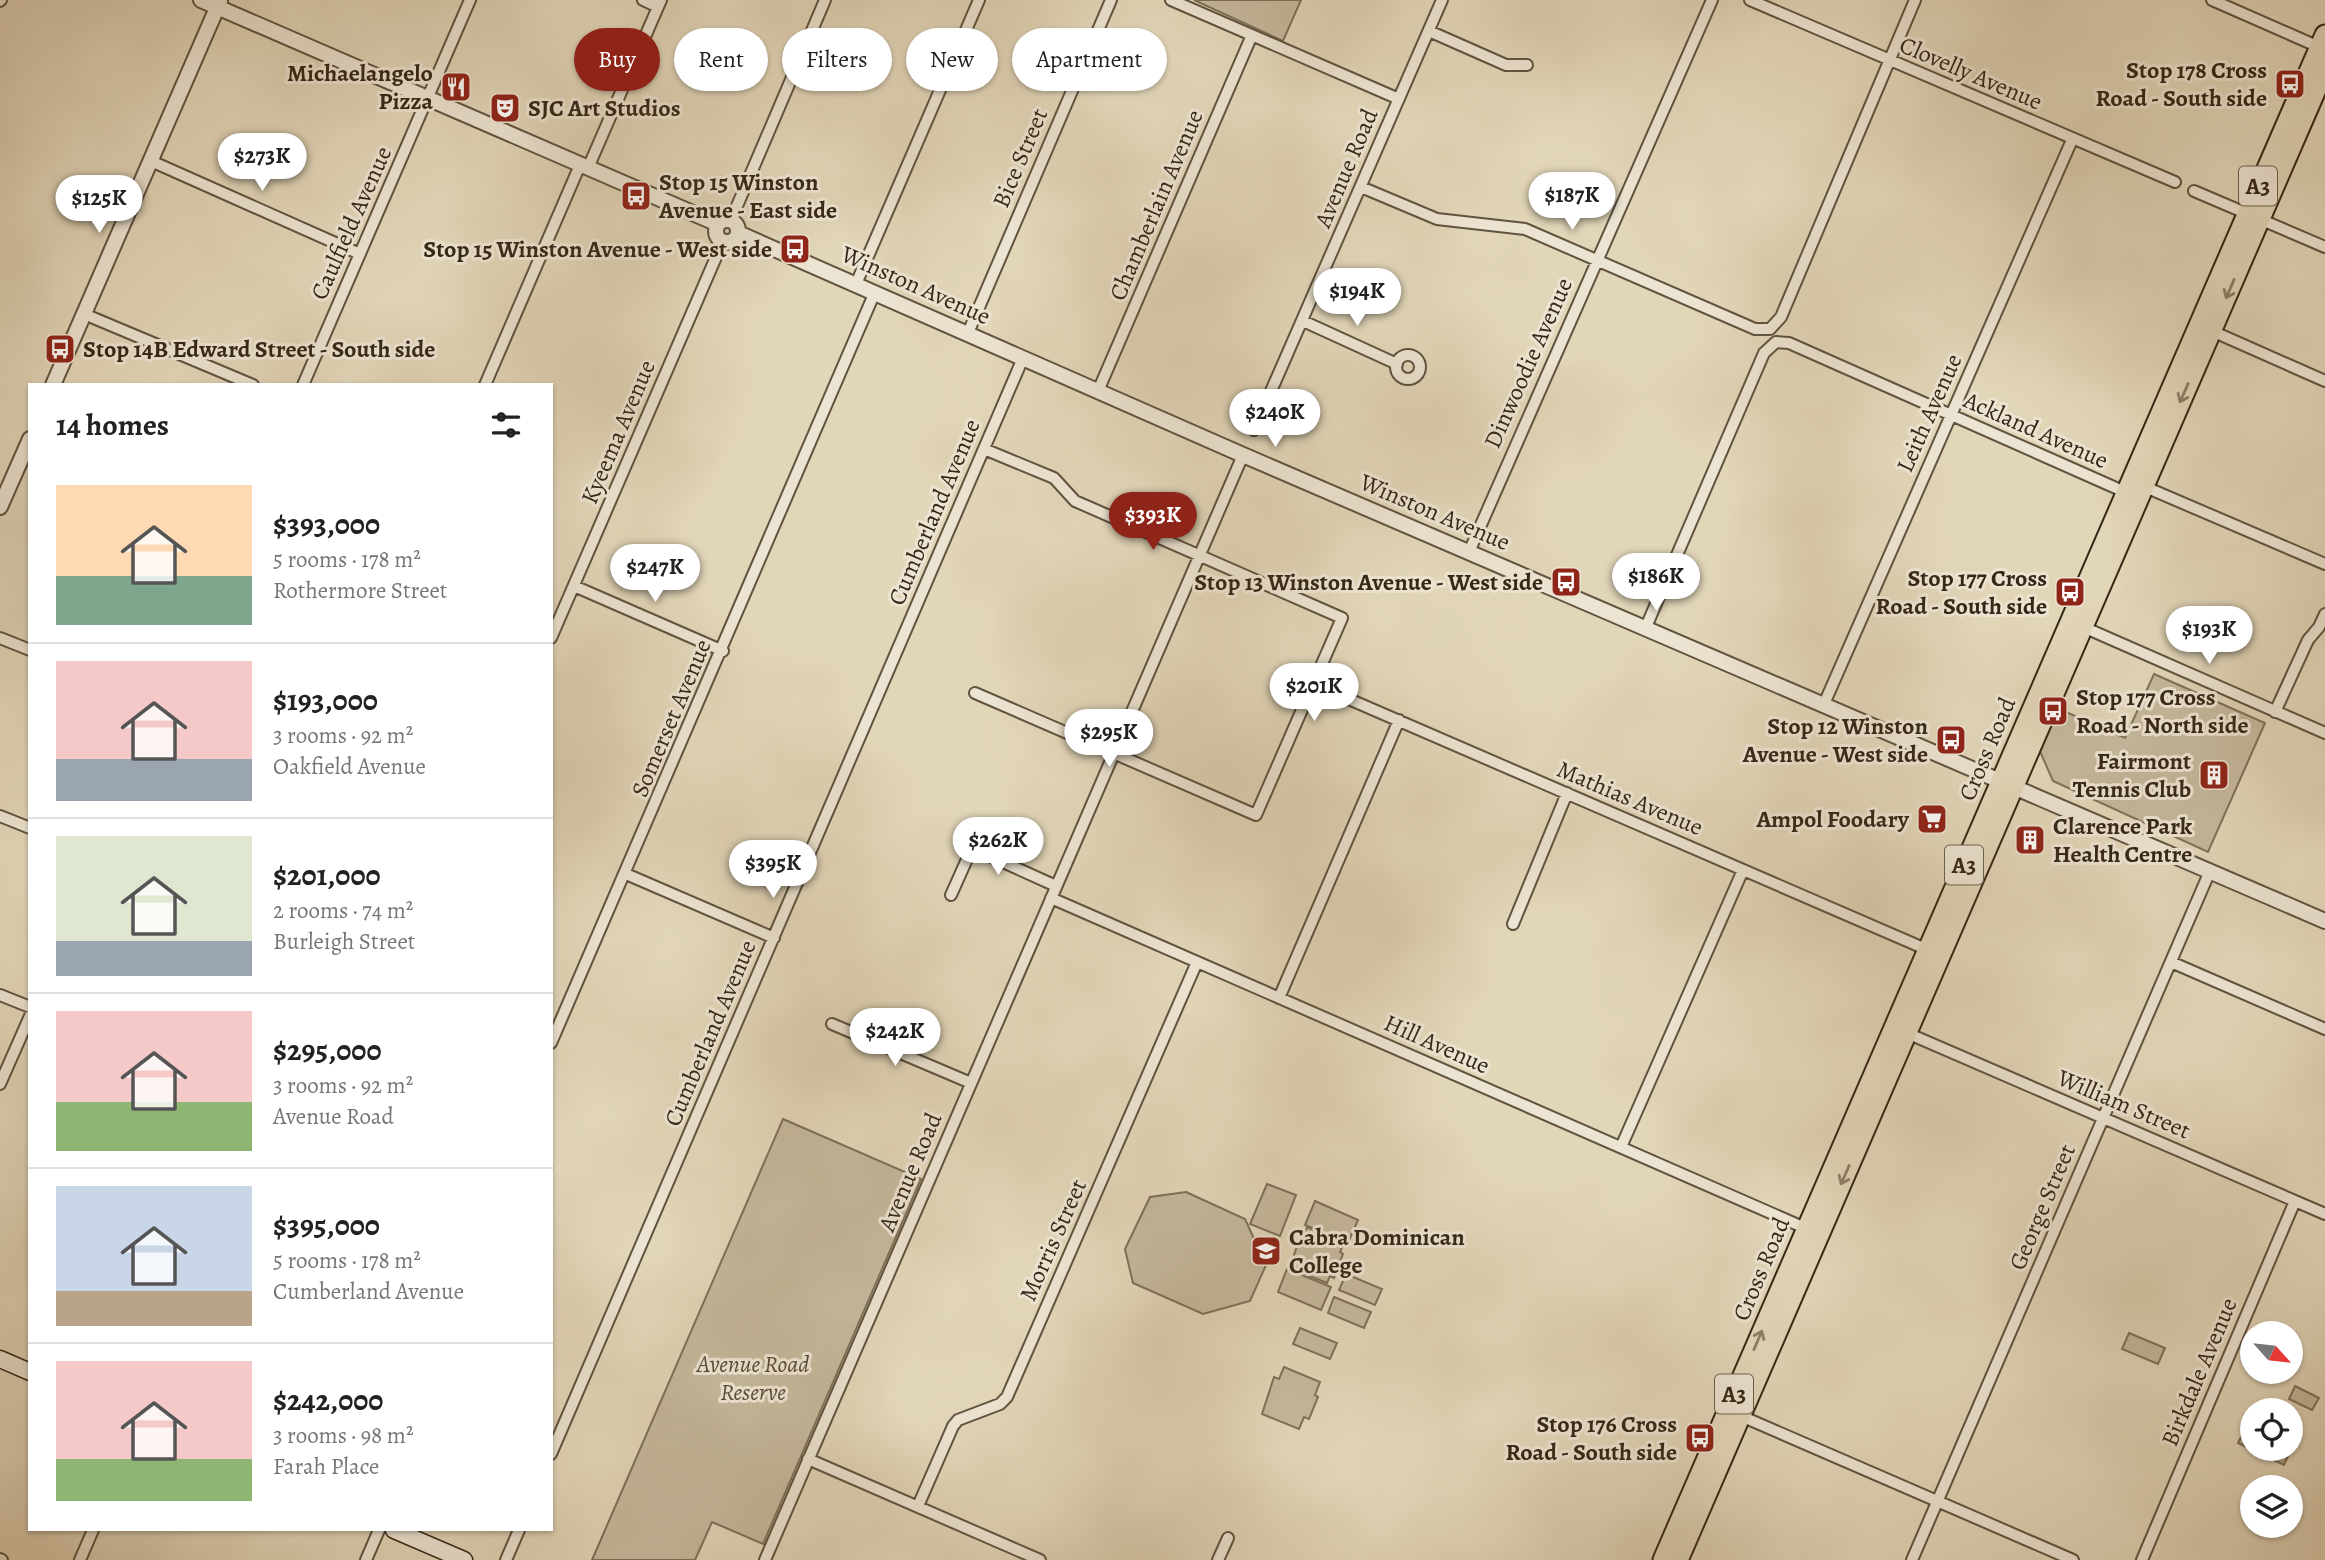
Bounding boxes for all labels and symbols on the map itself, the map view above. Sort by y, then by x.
street label: Clovelly Avenue [1895,29,2047,117]
place label: Stop 178 Cross Road - South side [2096,54,2267,114]
place label: Michaelangelo Pizza [287,57,433,117]
bus stop icon: Stop 178 Cross Road - South side [2273,67,2307,101]
restaurant icon: Michaelangelo Pizza [439,70,473,104]
theatre icon: SJC Art Studios [488,91,522,125]
place label: SJC Art Studios [528,92,680,124]
street label: Bice Street [985,103,1055,213]
street label: Avenue Road [1306,104,1385,233]
street label: Chamberlain Avenue [1101,105,1211,305]
pin: $273K [213,134,311,193]
street label: Caulfield Avenue [303,141,399,305]
place label: Stop 15 Winston Avenue - East side [658,166,837,226]
road number: A3 [2239,167,2277,206]
pin: $187K [1523,173,1621,232]
pin: $125K [50,176,148,235]
bus stop icon: Stop 15 Winston Avenue - East side [619,179,653,213]
bus stop icon: Stop 15 Winston Avenue - West side [778,232,812,266]
place label: Stop 15 Winston Avenue - West side [423,233,772,265]
street label: Winston Avenue [835,237,996,332]
pin: $194K [1308,268,1406,328]
street label: Dinwoodie Avenue [1476,273,1580,453]
one-way arrow [2222,278,2235,300]
bus stop icon: Stop 14B Edward Street - South side [43,332,77,366]
place label: Stop 14B Edward Street - South side [83,333,435,365]
street label: Leith Avenue [1889,349,1969,477]
street label: Kyeema Avenue [573,355,663,509]
one-way arrow [2177,382,2190,403]
street label: Ackland Avenue [1958,383,2113,476]
pin: $240K [1226,390,1324,449]
street label: Cumberland Avenue [880,414,988,610]
street label: Winston Avenue [1354,466,1515,558]
pin: $393K [1104,492,1202,552]
pin: $247K [606,544,704,604]
pin: $186K [1607,554,1705,613]
place label: Stop 177 Cross Road - South side [1876,562,2047,622]
bus stop icon: Stop 13 Winston Avenue - West side [1549,565,1583,599]
place label: Stop 13 Winston Avenue - West side [1194,566,1543,598]
bus stop icon: Stop 177 Cross Road - South side [2053,575,2087,609]
pin: $193K [2160,606,2258,666]
street label: Somerset Avenue [623,634,719,802]
pin: $201K [1265,664,1363,723]
place label: Stop 177 Cross Road - North side [2076,681,2249,741]
street label: Cross Road [1951,692,2023,806]
bus stop icon: Stop 177 Cross Road - North side [2036,694,2070,728]
pin: $295K [1060,710,1158,769]
place label: Stop 12 Winston Avenue - West side [1742,710,1928,770]
bus stop icon: Stop 12 Winston Avenue - West side [1934,723,1968,757]
place label: Fairmont Tennis Club [2073,745,2191,805]
street label: Mathias Avenue [1552,753,1708,843]
building icon: Fairmont Tennis Club [2197,758,2231,792]
supermarket icon: Ampol Foodary [1915,802,1949,836]
place label: Ampol Foodary [1755,803,1910,835]
place label: Clarence Park Health Centre [2053,810,2193,870]
pin: $262K [949,818,1047,877]
building icon: Clarence Park Health Centre [2013,823,2047,857]
pin: $395K [724,841,822,900]
road number: A3 [1945,846,1983,884]
street label: Cumberland Avenue [656,935,764,1131]
street label: Hill Avenue [1379,1006,1495,1082]
pin: $242K [846,1009,944,1068]
street label: William Street [2052,1061,2195,1146]
street label: Avenue Road [870,1108,949,1237]
street label: George Street [2001,1139,2083,1275]
one-way arrow [1838,1164,1851,1186]
street label: Morris Street [1012,1174,1094,1306]
street label: Cross Road [1725,1212,1797,1326]
place label: Cabra Dominican College [1289,1221,1465,1281]
school or university icon: Cabra Dominican College [1249,1234,1283,1268]
street label: Birkdale Avenue [2153,1293,2245,1451]
north arrow [2240,1321,2303,1384]
one-way arrow [1752,1330,1765,1351]
park label: Avenue Road Reserve [695,1348,809,1408]
road number: A3 [1715,1374,1753,1414]
place label: Stop 176 Cross Road - South side [1506,1408,1677,1468]
bus stop icon: Stop 176 Cross Road - South side [1683,1421,1717,1455]

